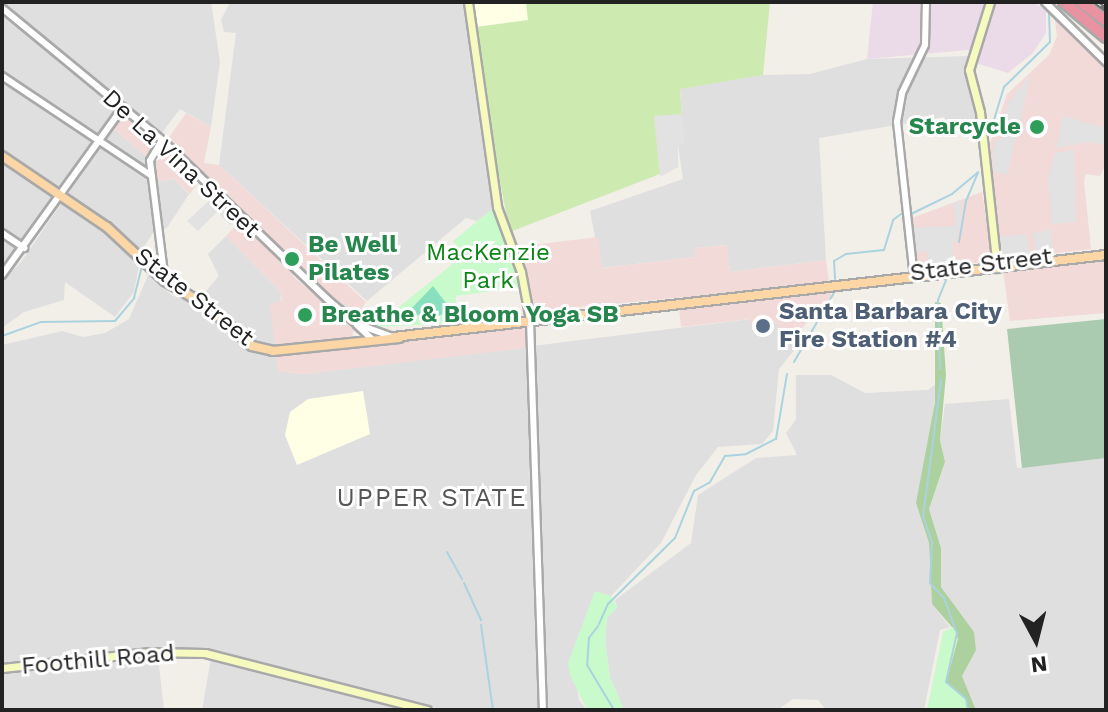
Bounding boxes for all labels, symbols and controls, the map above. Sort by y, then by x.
street label: De La Vina Street [96,83,266,245]
place label: Starcycle [909,113,1021,141]
marker: Starcycle [1028,118,1046,136]
place label: Be Well Pilates [308,231,397,287]
park label: MacKenzie Park [426,239,550,295]
street label: State Street [129,242,259,352]
street label: State Street [908,242,1054,288]
marker: Be Well Pilates [283,250,301,268]
place label: Santa Barbara City Fire Station #4 [779,298,1002,354]
place label: Breathe & Bloom Yoga SB [321,301,620,329]
marker: Breathe & Bloom Yoga SB [296,306,314,324]
marker: Santa Barbara City Fire Station #4 [754,317,772,335]
district label: UPPER STATE [336,482,528,514]
north arrow [996,600,1076,680]
street label: Foothill Road [20,639,176,681]
text: N [1029,651,1049,678]

